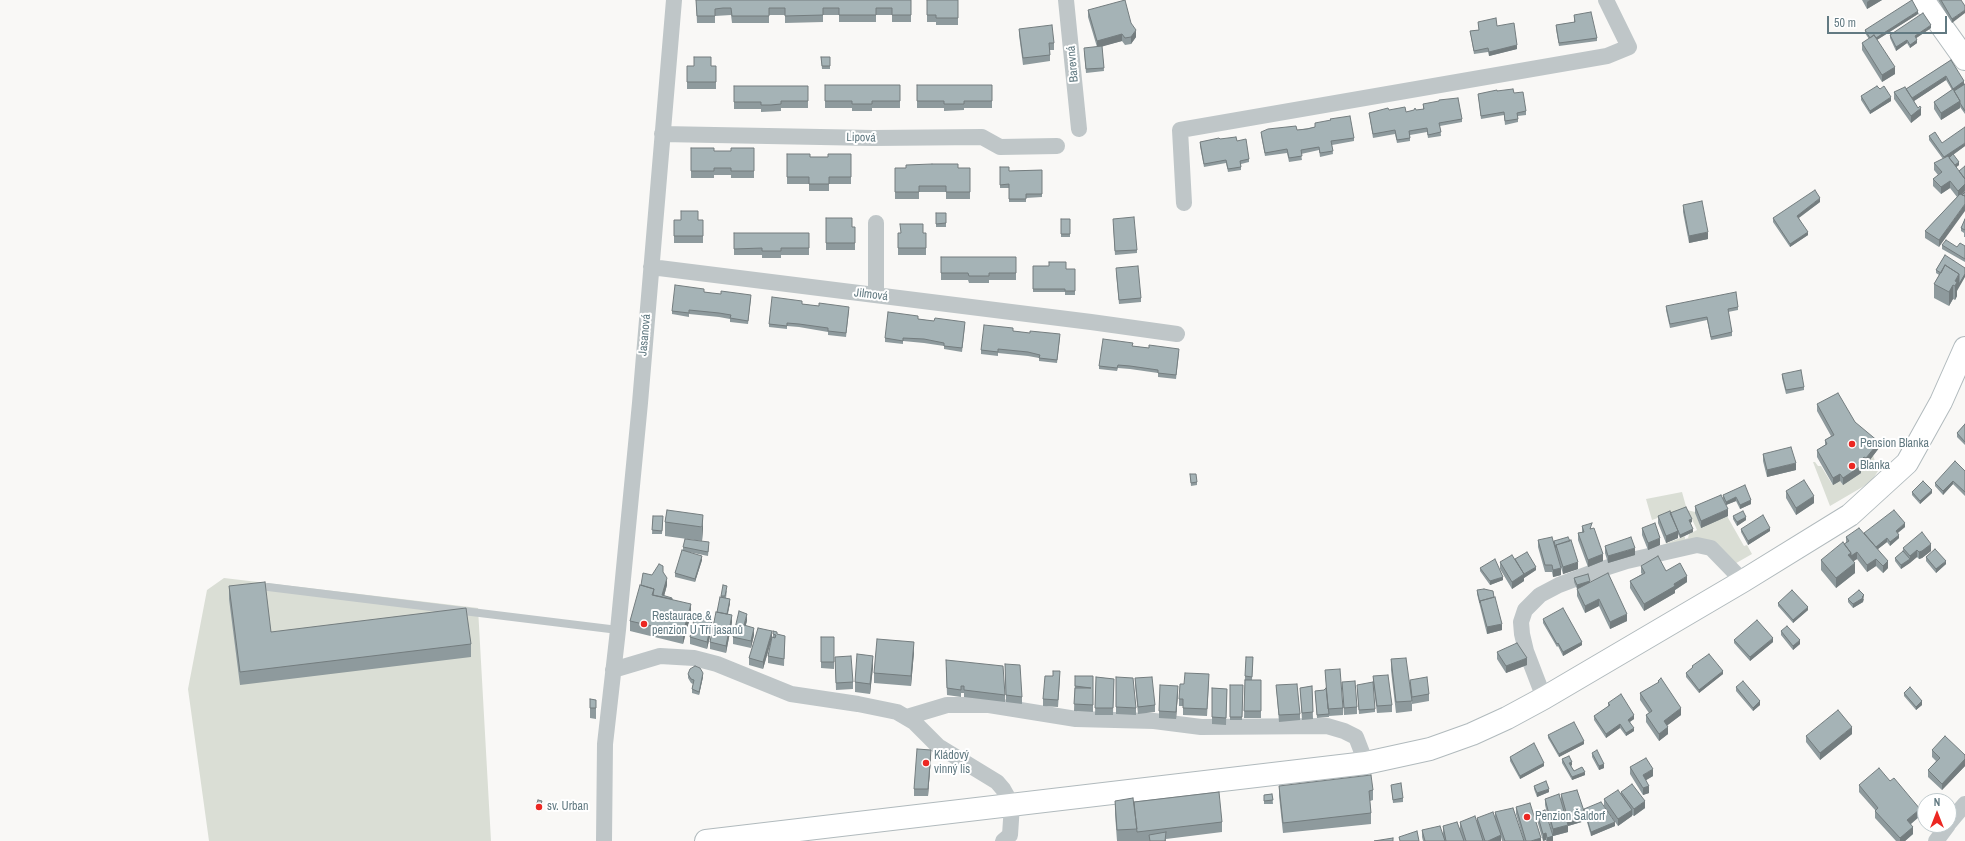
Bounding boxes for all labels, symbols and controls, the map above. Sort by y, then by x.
scale bar [1829,8,1949,34]
text: 50 m [1834,15,1856,31]
street label: Barevná [1064,45,1082,83]
street label: Lipová [846,131,876,145]
street label: Jilmová [853,286,889,304]
street label: Jasanová [636,313,654,357]
place label: Pension Blanka [1860,437,1929,451]
marker: Pension Blanka [1847,439,1857,449]
place label: Blanka [1860,459,1890,473]
marker: Blanka [1847,461,1857,471]
place label: Restaurace & penzion U Tří jasanů [652,610,743,638]
marker: Restaurace & penzion U Tří jasanů [639,619,649,629]
place label: Kládový vinný lis [934,749,970,777]
marker: Kládový vinný lis [921,758,931,768]
north arrow [1917,793,1957,833]
text: N [1934,795,1940,809]
place label: sv. Urban [547,800,588,814]
marker: sv. Urban [534,802,544,812]
place label: Penzion Šaldorf [1535,810,1605,824]
marker: Penzion Šaldorf [1522,812,1532,822]

